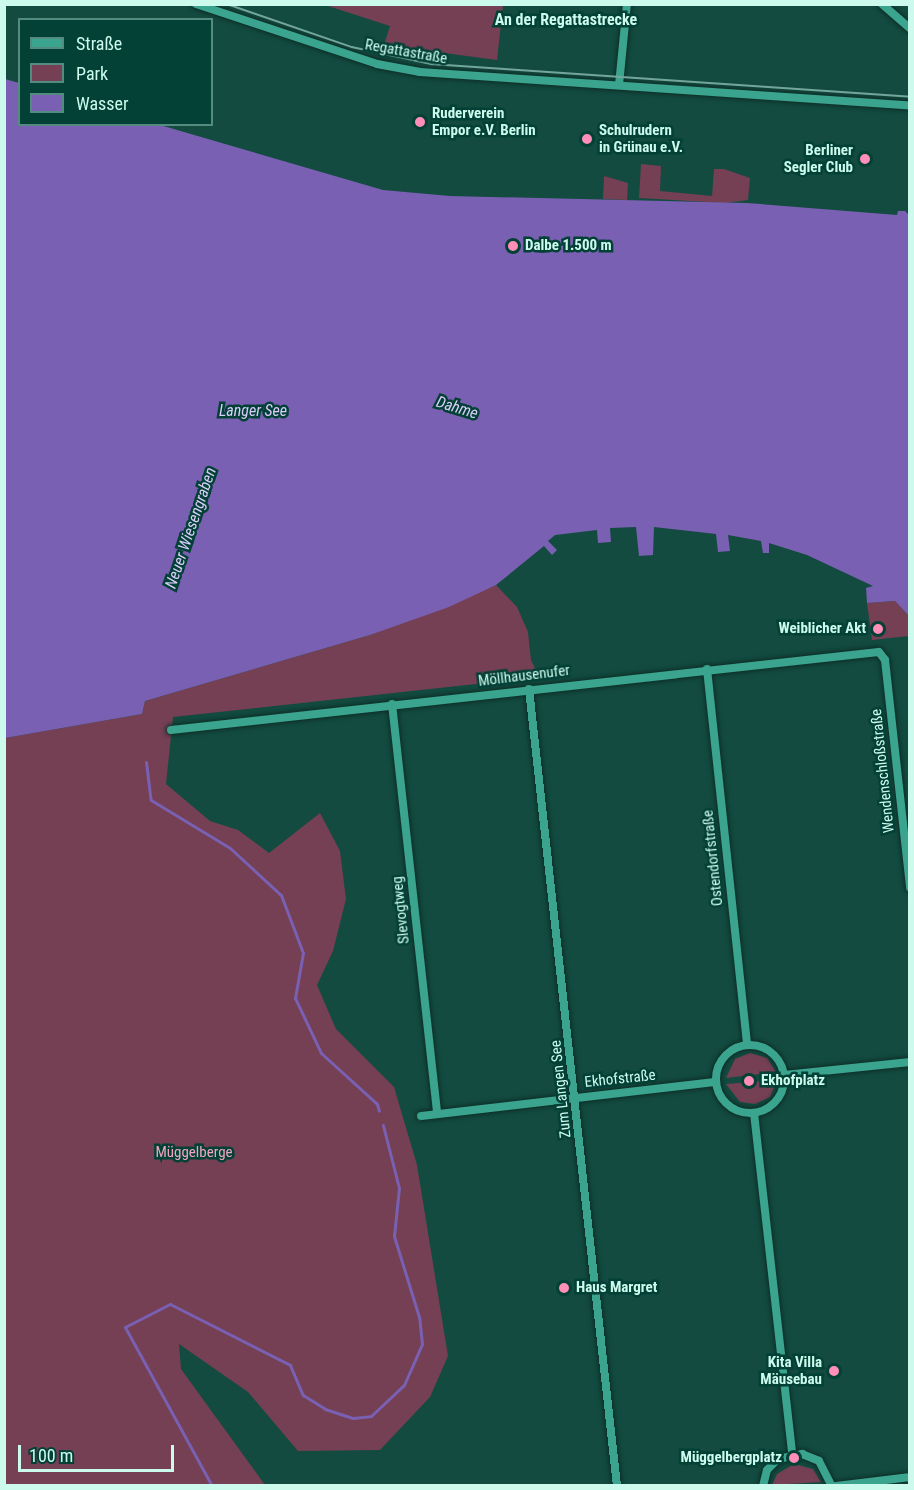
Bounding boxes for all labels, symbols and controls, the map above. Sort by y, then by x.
district label: An der Regattastrecke [495,10,637,30]
legend [18,18,213,126]
text: Straße [76,33,122,54]
street label: Regattastraße [363,36,449,68]
text: Park [76,63,108,84]
text: Wasser [76,93,128,114]
place label: Ruderverein Empor e.V. Berlin [432,104,536,139]
marker: Ruderverein Empor e.V. Berlin [413,115,427,129]
place label: Schulrudern in Grünau e.V. [599,121,683,156]
marker: Schulrudern in Grünau e.V. [580,132,594,146]
place label: Berliner Segler Club [784,141,853,176]
marker: Berliner Segler Club [858,152,872,166]
place label: Dalbe 1.500 m [525,237,612,255]
marker: Dalbe 1.500 m [506,239,520,253]
water label: Dahme [434,393,480,423]
water label: Langer See [219,401,287,421]
water label: Neuer Wiesengraben [161,465,221,591]
place label: Weiblicher Akt [778,620,866,638]
marker: Weiblicher Akt [871,622,885,636]
street label: Möllhausenufer [477,661,571,691]
street label: Wendenschloßstraße [868,708,898,834]
street label: Ostendorfstraße [699,809,727,907]
street label: Slevogtweg [388,875,414,945]
street label: Zum Langen See [547,1039,575,1139]
street label: Ekhofstraße [584,1066,656,1092]
place label: Ekhofplatz [761,1072,825,1090]
marker: Ekhofplatz [742,1074,756,1088]
park label: Müggelberge [155,1144,233,1162]
place label: Haus Margret [576,1279,657,1297]
marker: Haus Margret [557,1281,571,1295]
place label: Kita Villa Mäusebau [760,1353,822,1388]
marker: Kita Villa Mäusebau [827,1364,841,1378]
scale bar [21,1433,177,1471]
text: 100 m [29,1445,73,1466]
place label: Müggelbergplatz [681,1449,782,1467]
marker: Müggelbergplatz [787,1451,801,1465]

